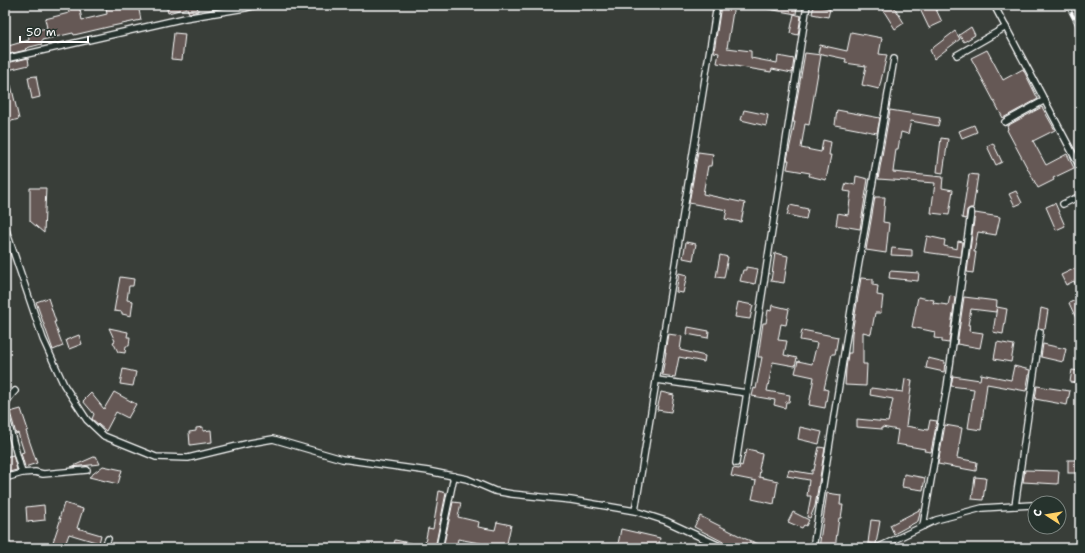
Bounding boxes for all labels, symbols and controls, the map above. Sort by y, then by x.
scale bar [20,18,88,44]
text: 50 m [26,24,56,40]
north arrow [1027,495,1067,535]
text: С [1030,508,1046,518]

